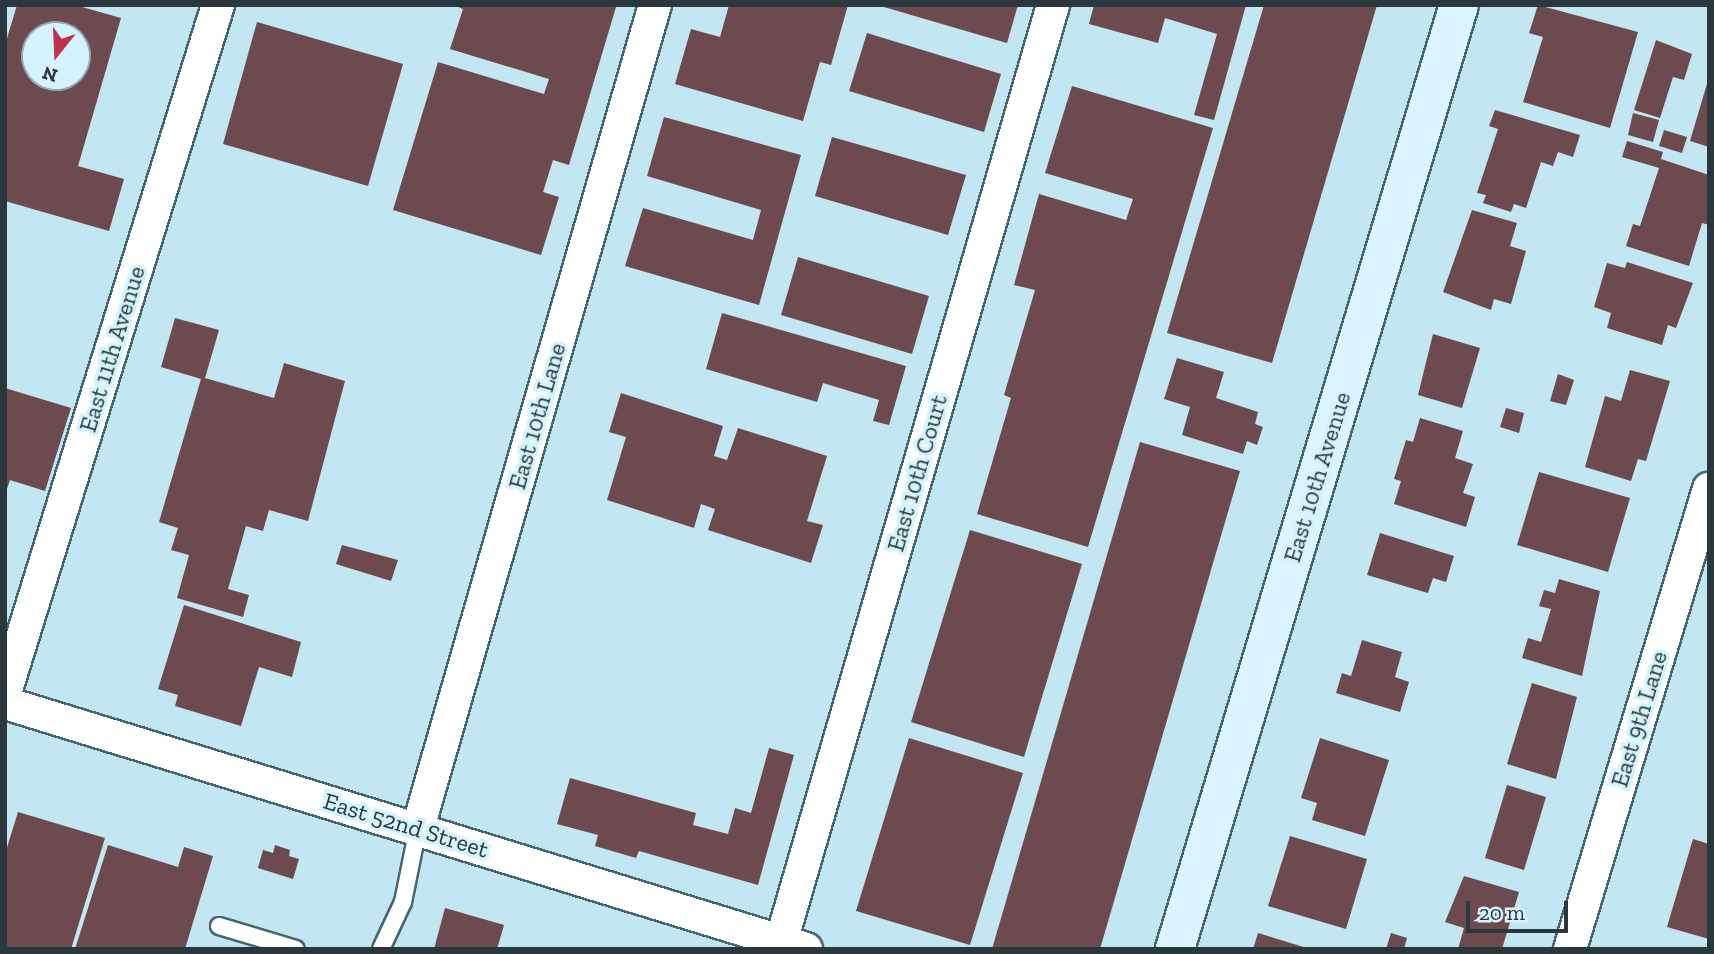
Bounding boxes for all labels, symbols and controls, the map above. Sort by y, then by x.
north arrow [21,21,91,91]
text: N [40,61,60,88]
street label: East 11th Avenue [73,262,151,436]
street label: East 10th Lane [502,339,572,493]
street label: East 10th Avenue [1277,388,1357,566]
street label: East 10th Court [881,391,953,555]
street label: East 9th Lane [1605,647,1673,791]
street label: East 52nd Street [320,786,492,864]
scale bar [1469,888,1570,932]
text: 20 m [1479,900,1525,925]

